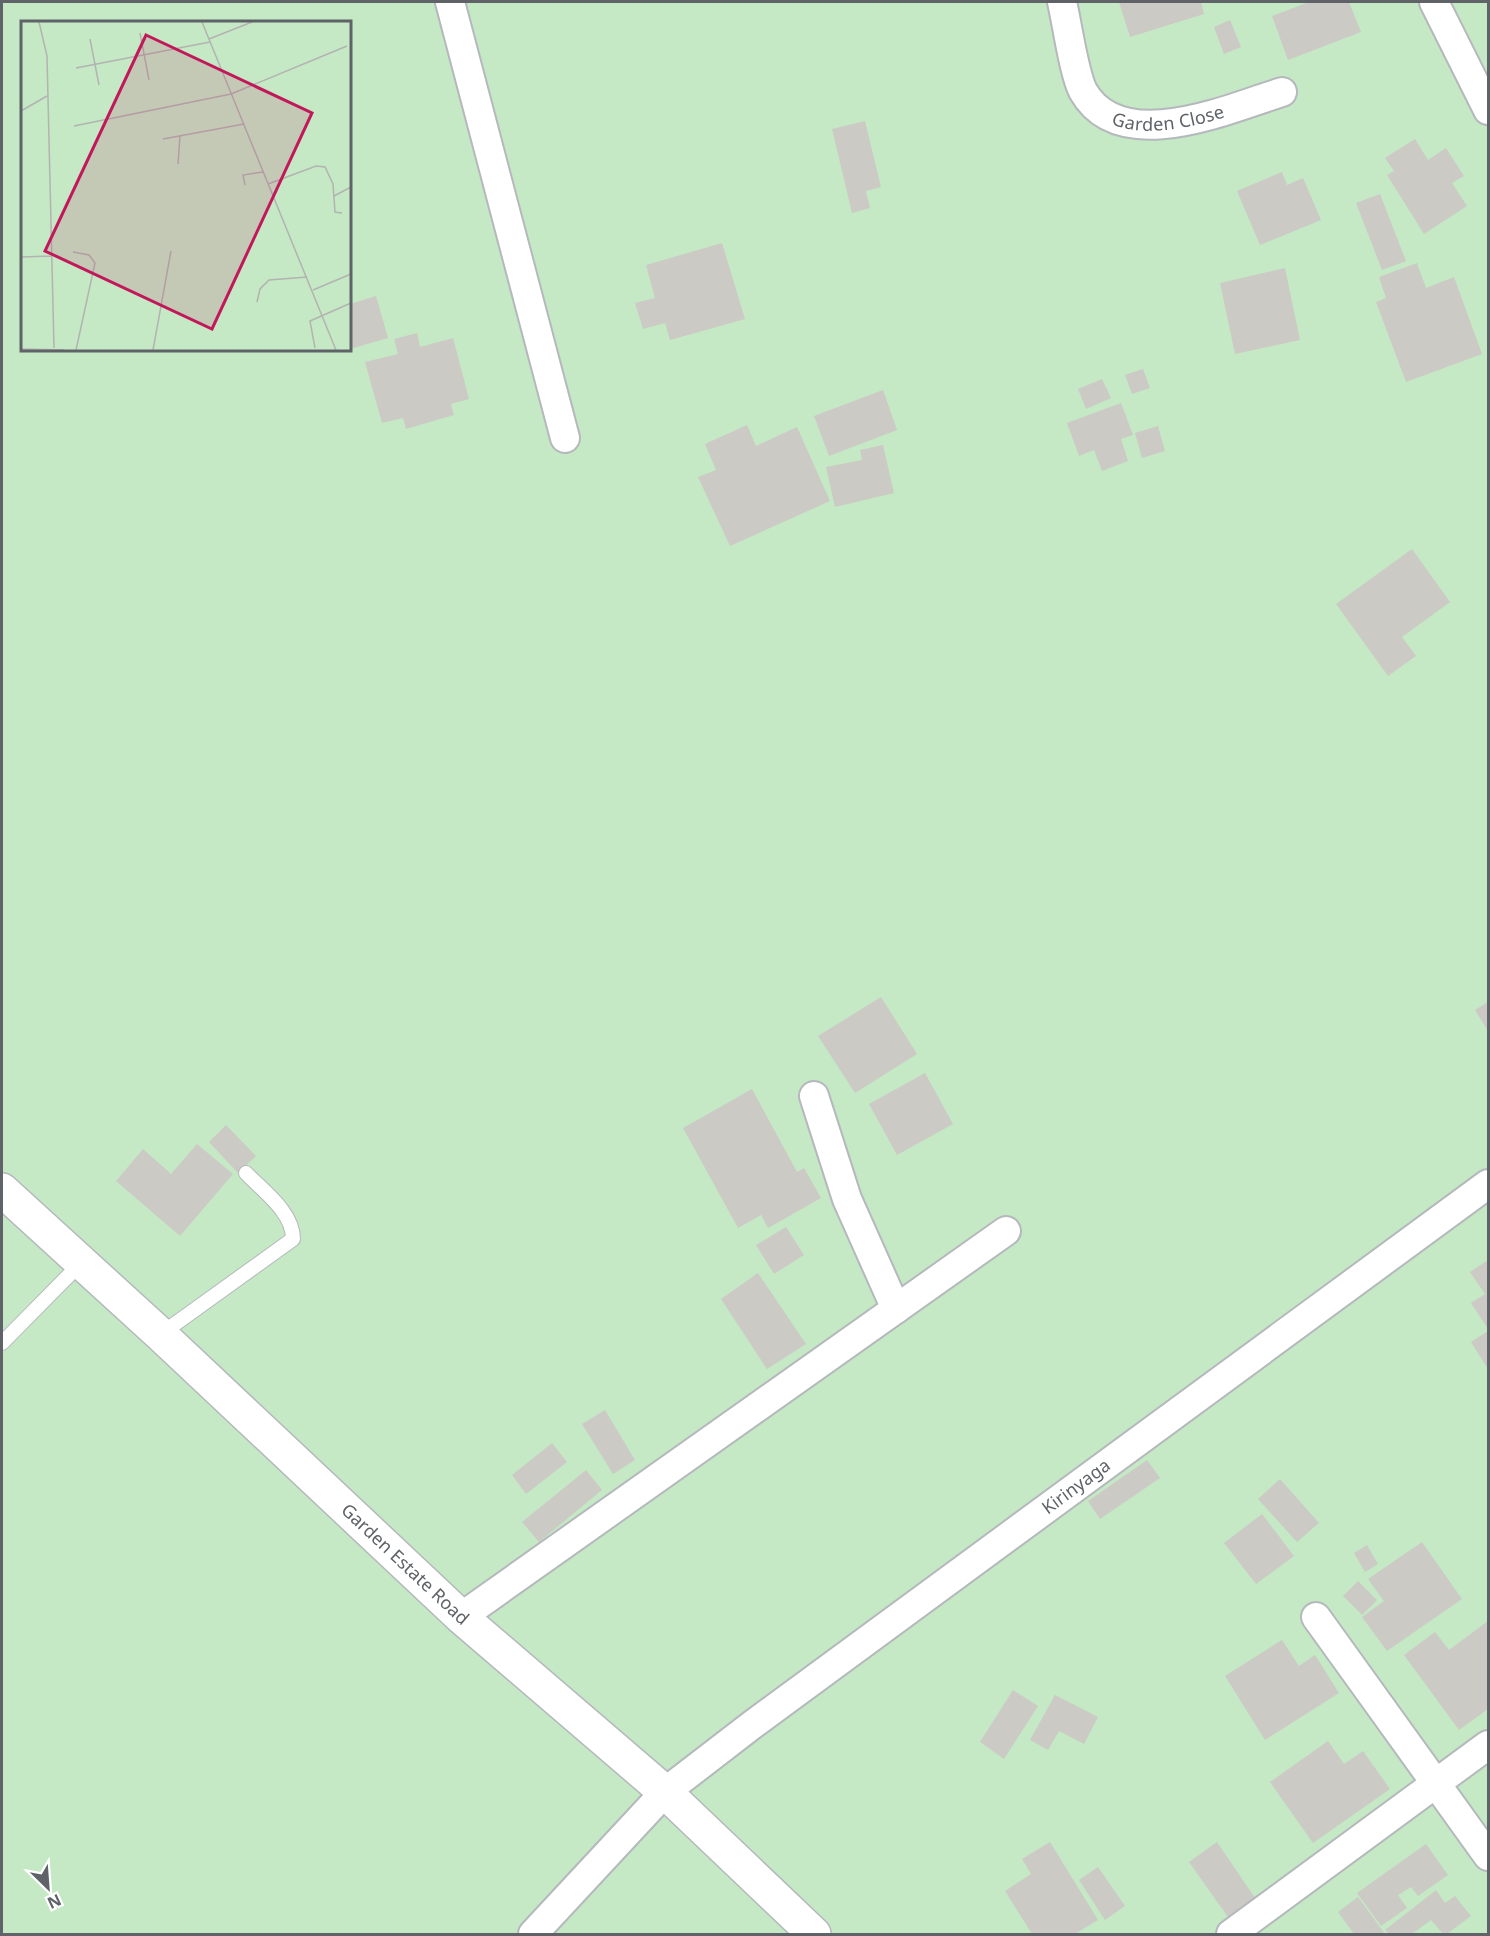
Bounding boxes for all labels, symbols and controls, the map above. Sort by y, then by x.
inset map [21,21,351,351]
street label: Garden Close [1109,99,1227,136]
street label: Kirinyaga [1036,1453,1115,1519]
street label: Garden Estate Road [336,1498,475,1630]
north arrow [18,1858,78,1918]
text: N [44,1889,65,1914]

